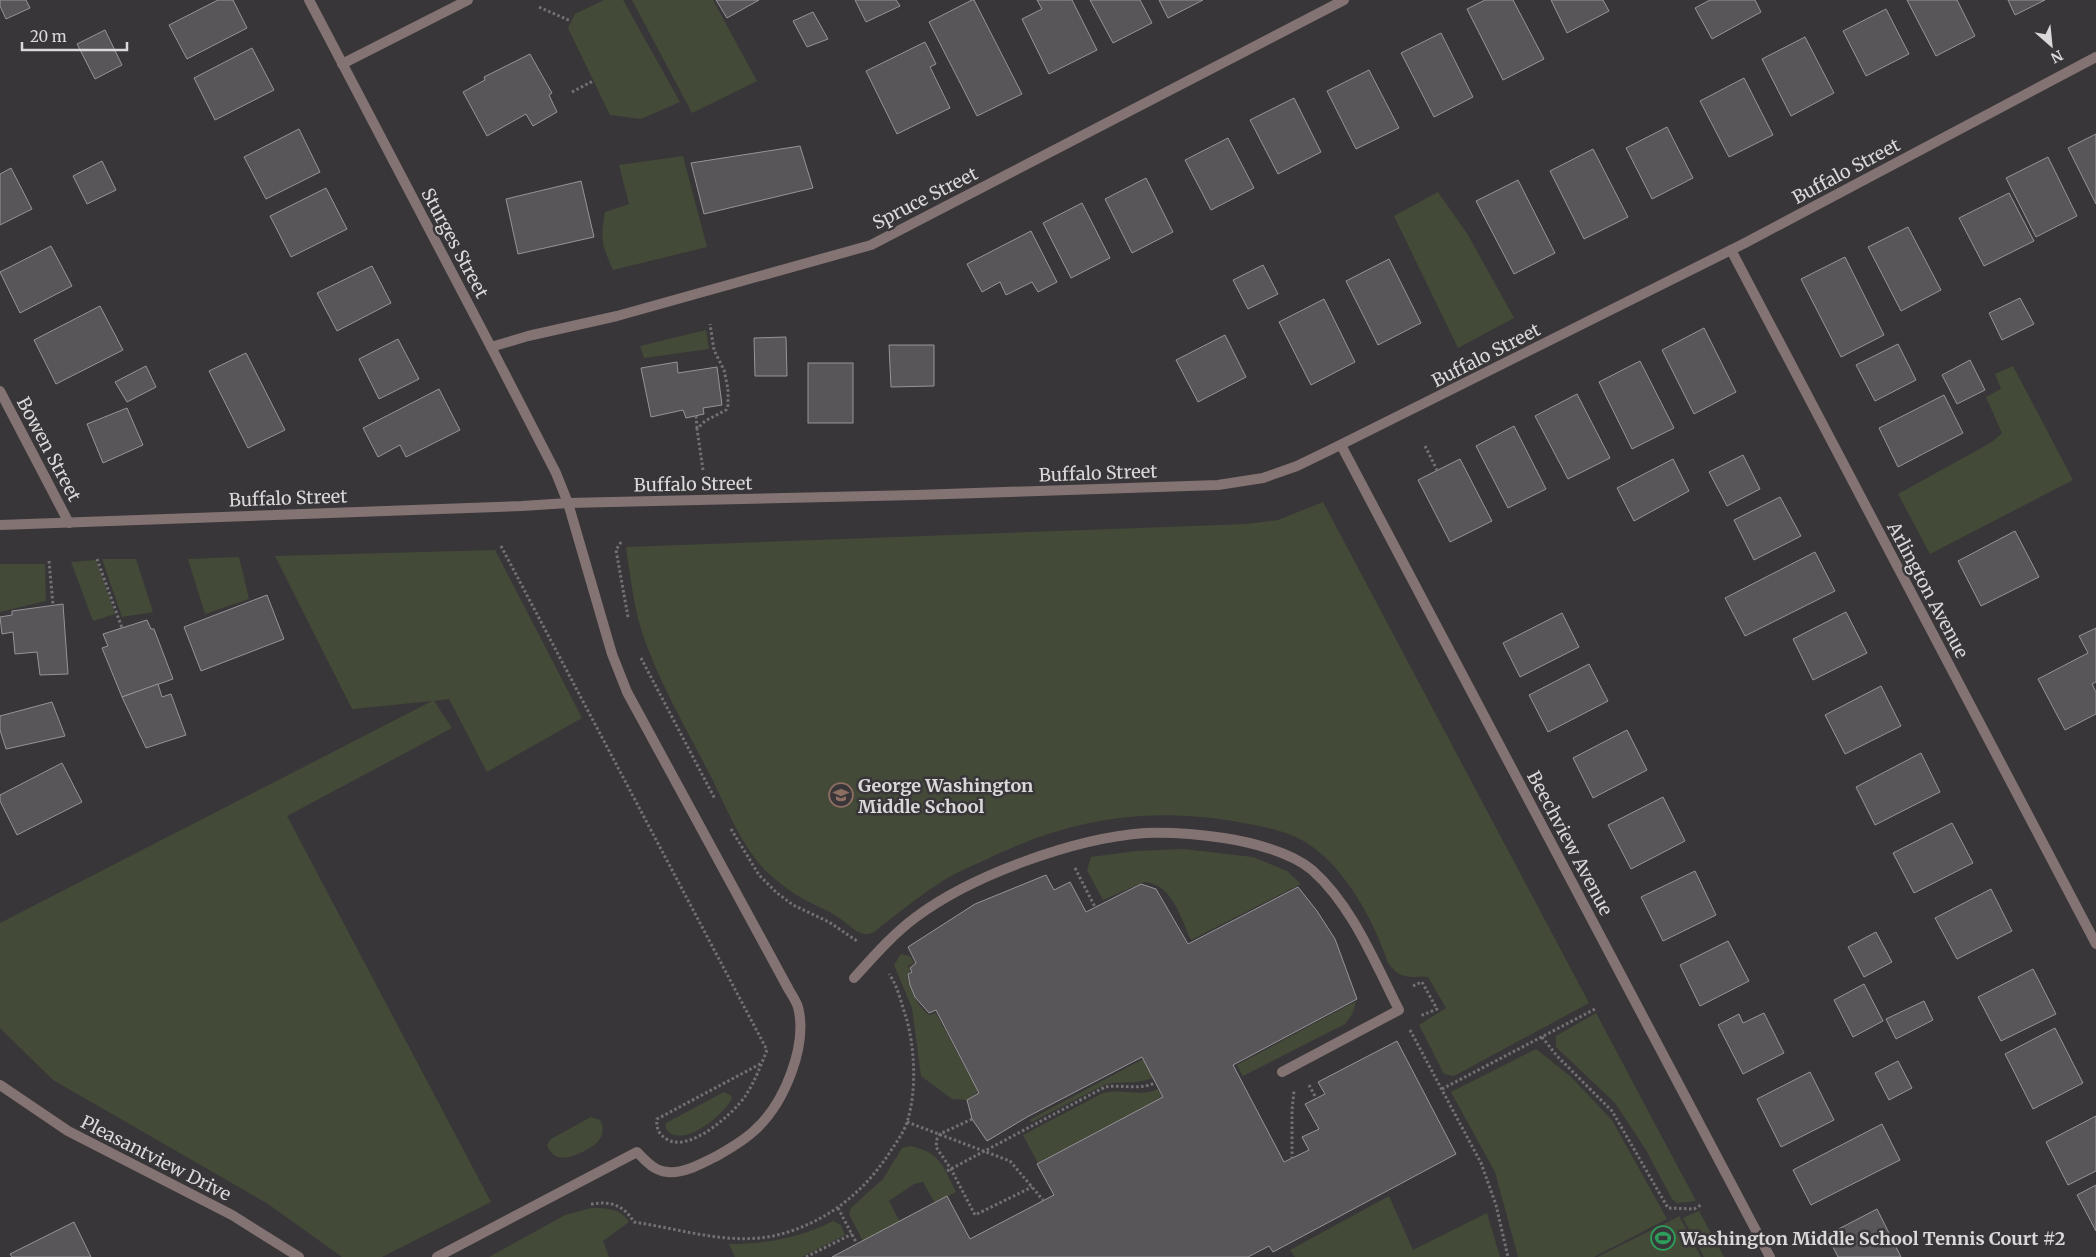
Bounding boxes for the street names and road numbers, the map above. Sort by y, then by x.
street label: Buffalo Street [1788,133,1904,209]
street label: Spruce Street [869,162,981,234]
street label: Sturges Street [416,184,494,302]
street label: Buffalo Street [1428,318,1544,392]
street label: Bowen Street [12,393,86,505]
street label: Buffalo Street [1038,459,1158,487]
street label: Buffalo Street [633,471,753,497]
street label: Buffalo Street [228,484,348,512]
street label: Arlington Avenue [1882,517,1974,662]
street label: Beechview Avenue [1522,767,1618,919]
street label: Pleasantview Drive [77,1110,235,1206]

